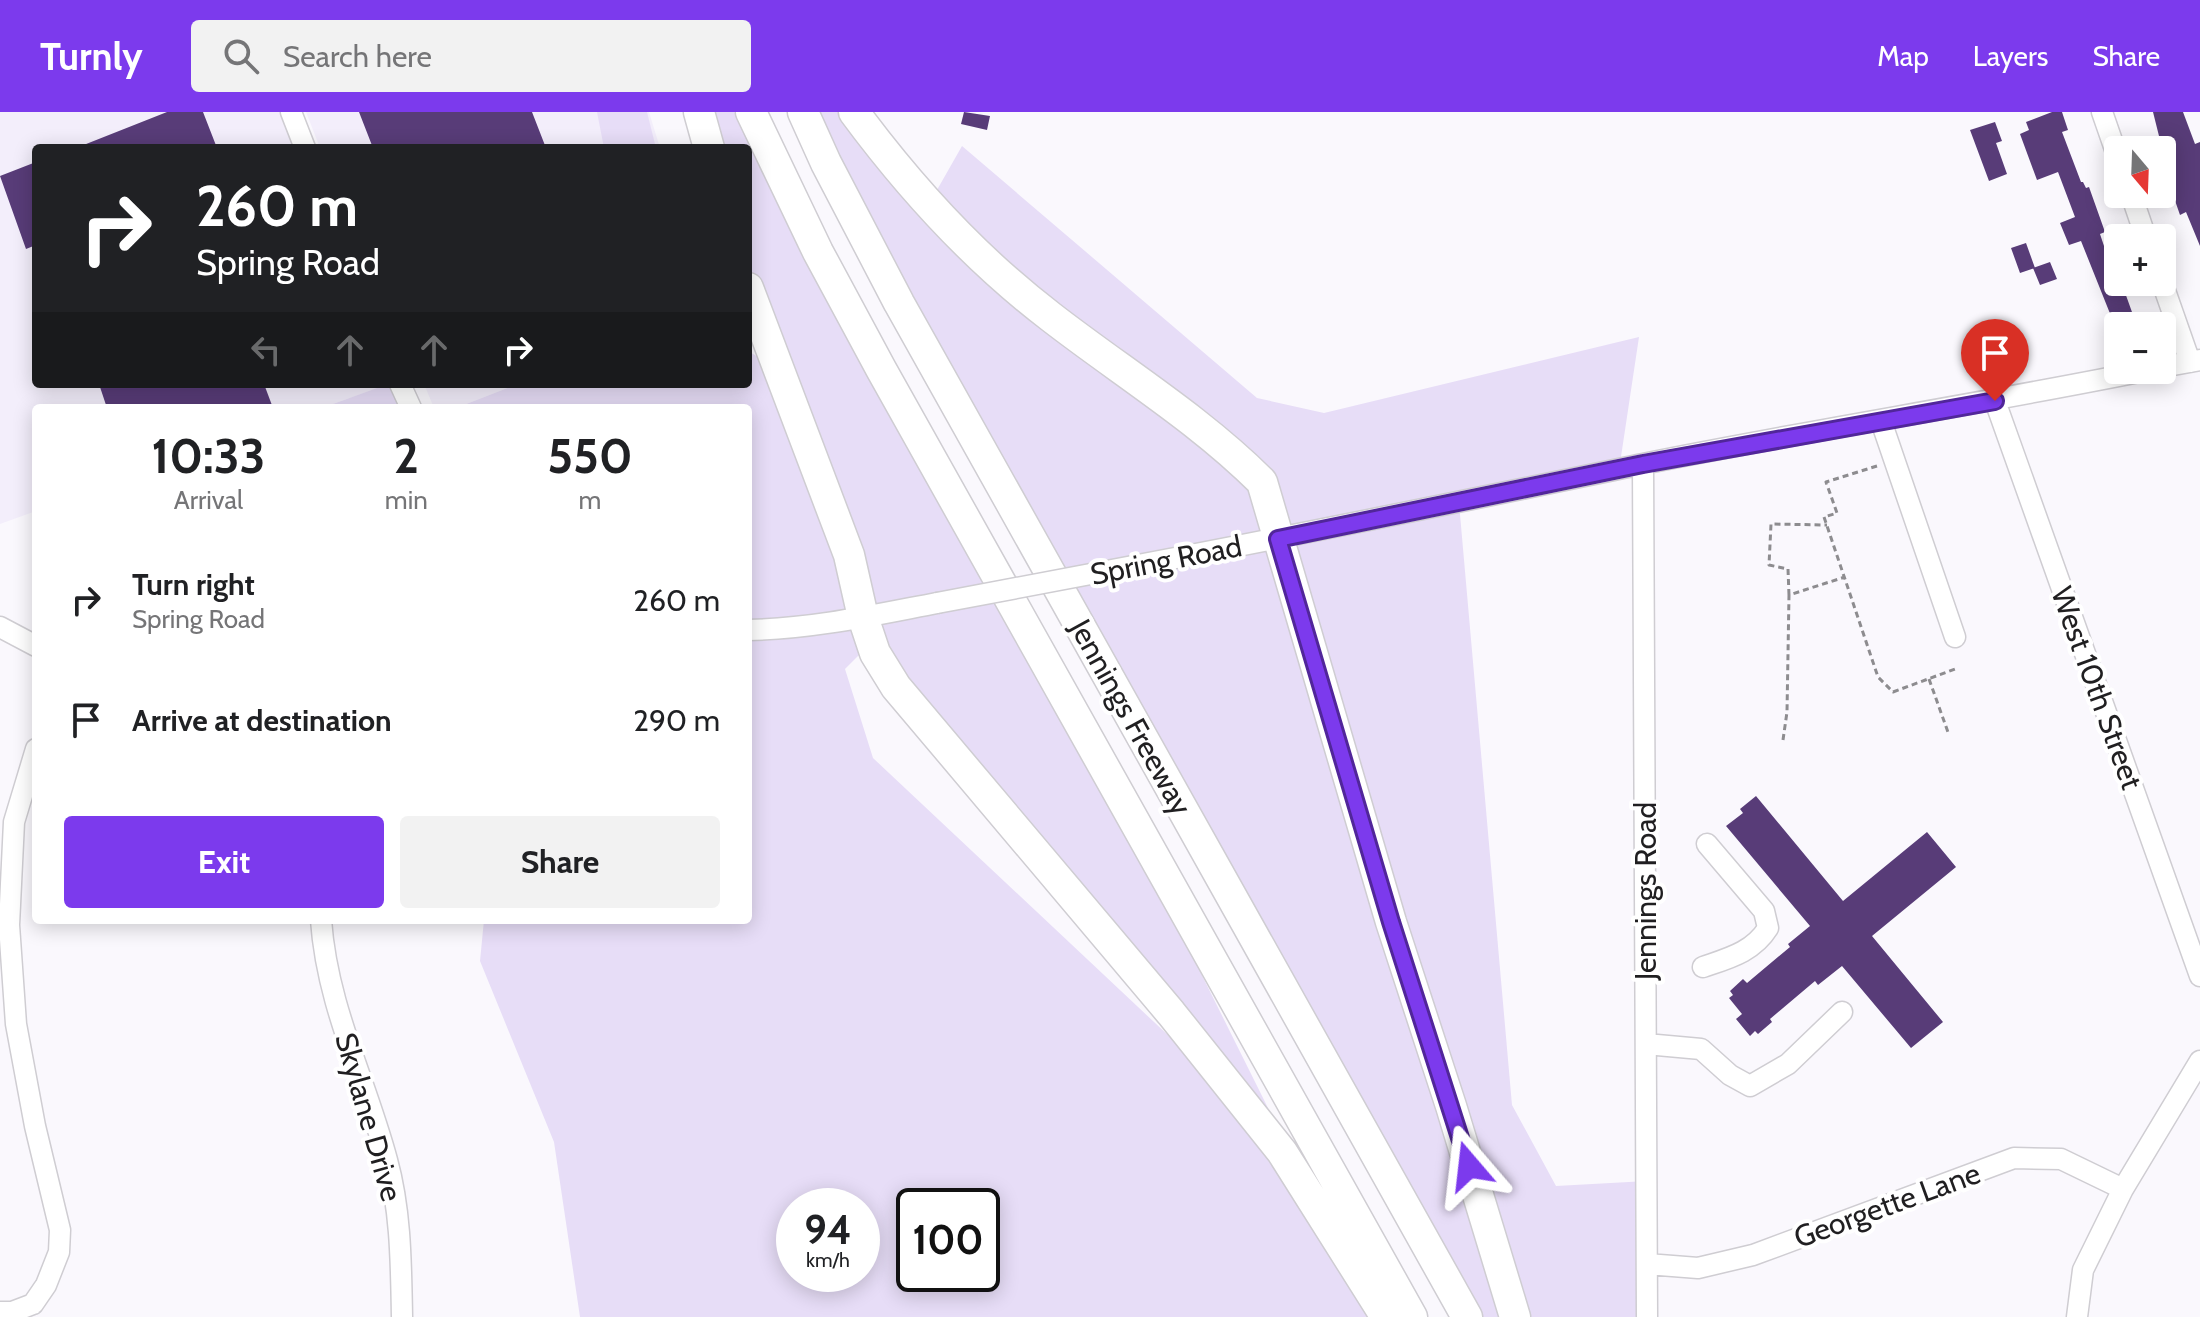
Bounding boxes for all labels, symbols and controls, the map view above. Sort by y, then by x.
search box [191,20,751,92]
text: Turnly [40,33,143,80]
icon: search [219,34,263,78]
text: Search here [283,38,432,75]
text: Map [1877,39,1929,73]
text: Layers [1973,39,2048,73]
text: Share [2092,39,2160,73]
north arrow [2104,136,2176,208]
map controls [2104,136,2176,384]
text: 260 m [196,172,358,240]
icon: right [64,176,168,280]
button: + [2104,224,2176,296]
text: Spring Road [196,240,380,284]
button: − [2104,312,2176,384]
pin [1961,319,2029,401]
icon: left [244,328,288,372]
icon: ahead [328,328,372,372]
icon: ahead [412,328,456,372]
icon: right [496,328,540,372]
icon: arrive [1973,331,2017,375]
text: 10:33 [151,427,265,485]
text: 2 [394,427,419,485]
text: 550 [547,427,633,485]
text: Arrival [174,484,243,516]
text: min [385,484,428,516]
text: m [578,484,601,516]
street label: Spring Road [1087,527,1245,593]
text: Turn right [132,566,255,603]
icon: right [64,578,108,622]
text: 260 m [633,582,720,619]
street label: West 10th Street [2043,582,2151,794]
text: Spring Road [132,603,265,635]
street label: Jennings Freeway [1061,612,1200,821]
icon: arrive [64,698,108,742]
text: Arrive at destination [132,702,392,739]
text: 290 m [633,702,720,739]
street label: Jennings Road [1627,802,1664,981]
button: Exit [64,816,384,908]
button: Share [400,816,720,908]
street label: Skylane Drive [327,1028,411,1206]
position arrow [1427,1124,1511,1208]
street label: Georgette Lane [1789,1154,1985,1256]
speed limit sign: 100 [896,1188,1000,1292]
text: 94 [804,1205,852,1254]
text: km/h [806,1248,850,1272]

